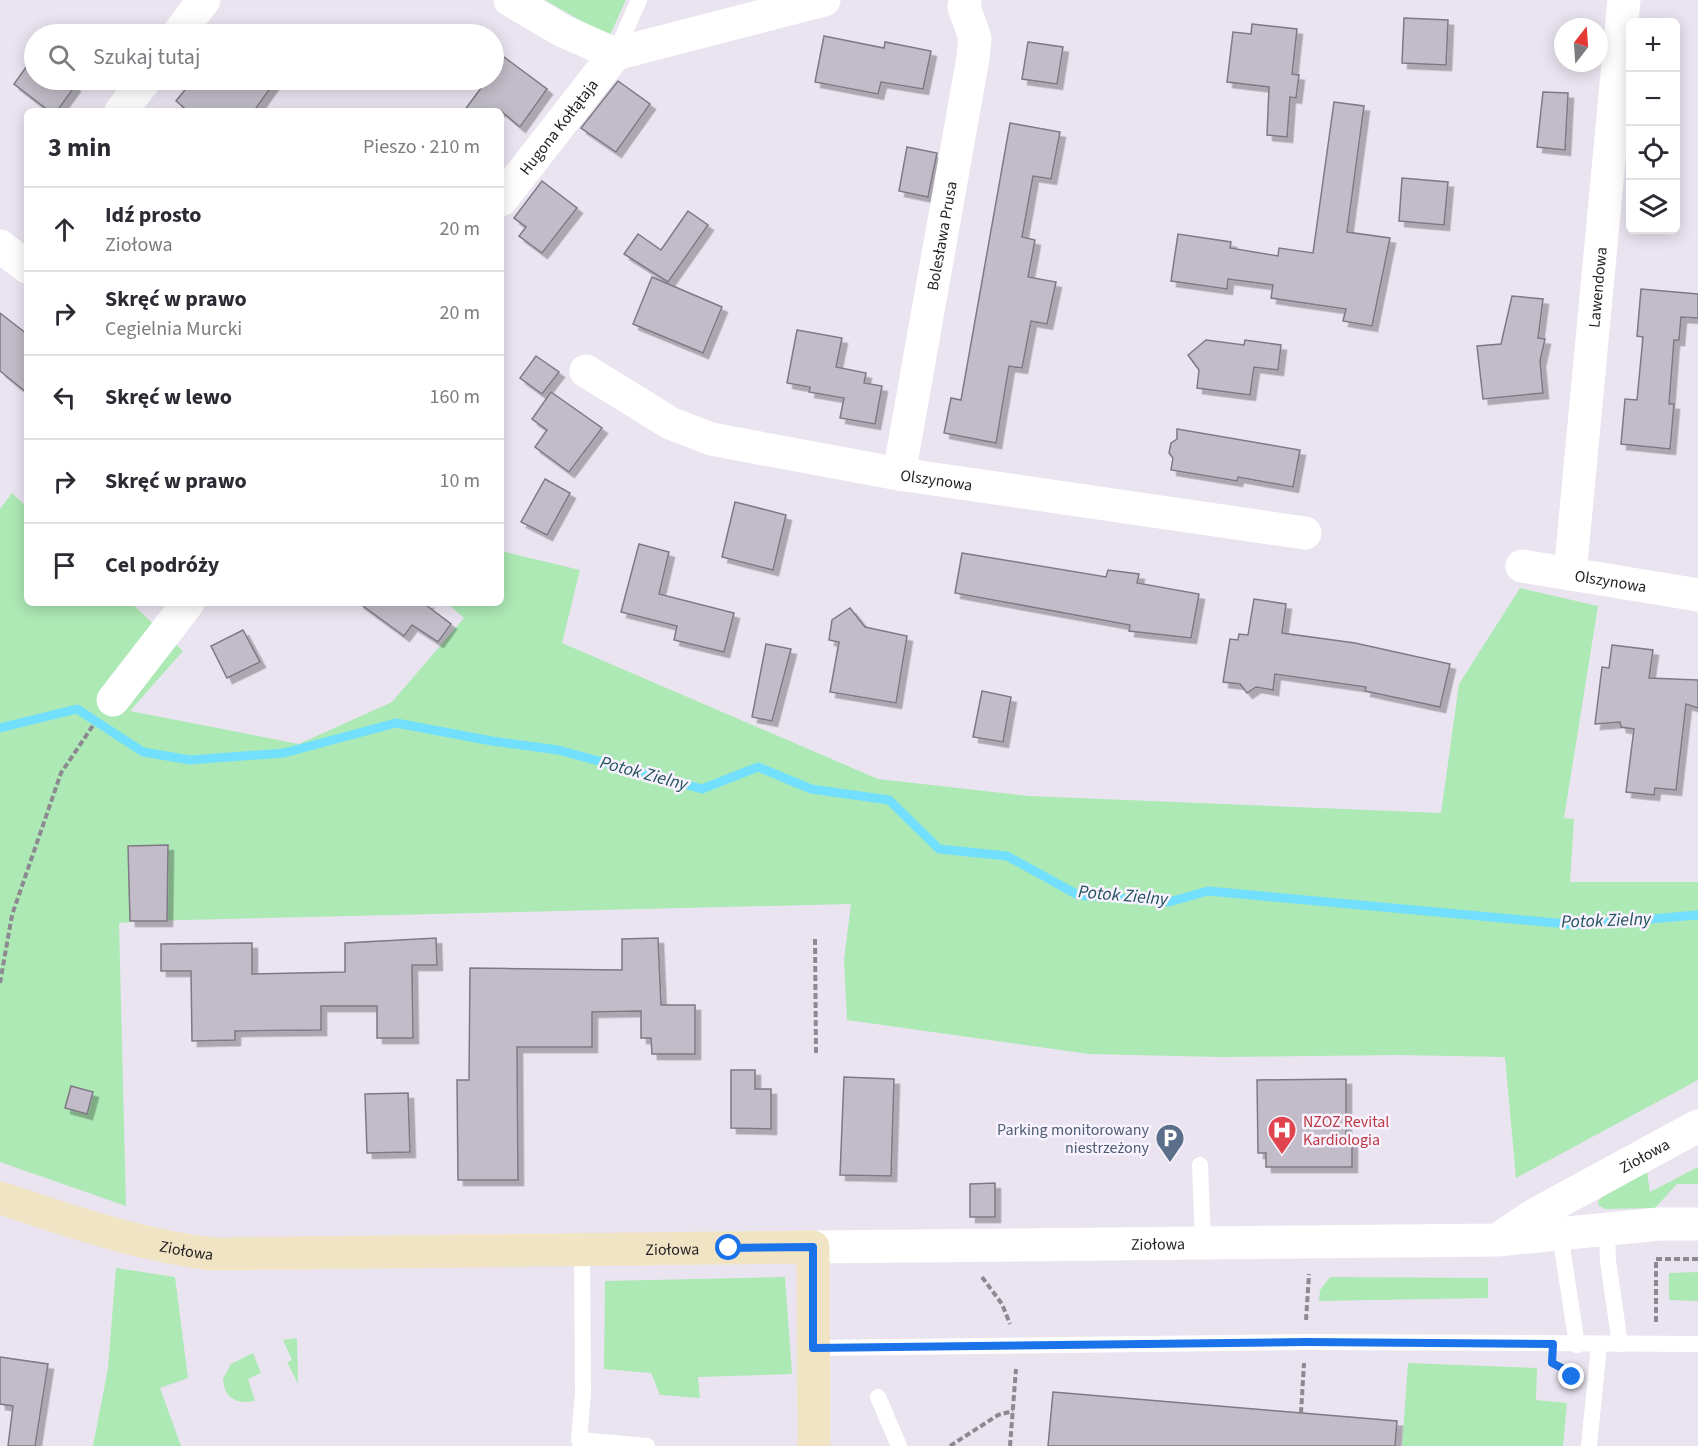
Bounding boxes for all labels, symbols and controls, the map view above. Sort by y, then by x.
north arrow [1554,18,1608,72]
map controls [1626,18,1680,234]
button: + [1626,18,1680,72]
search box [24,24,504,90]
icon: search [45,41,78,74]
text: Szukaj tutaj [93,41,200,73]
button: − [1626,72,1680,126]
street label: Hugona Kołłątaja [515,75,603,180]
button: locate [1626,126,1680,180]
text: 3 min [48,129,111,166]
text: Pieszo · 210 m [363,133,480,161]
street label: Bolesława Prusa [922,180,963,292]
button: layers [1626,180,1680,234]
text: Idź prosto [105,199,202,231]
icon: ahead [48,213,81,246]
text: 20 m [440,215,480,243]
text: Ziołowa [105,231,173,259]
street label: Lawendowa [1583,246,1613,329]
text: Skręć w prawo [105,283,247,315]
icon: right [48,297,81,330]
text: 20 m [440,299,480,327]
text: Cegielnia Murcki [105,315,242,343]
icon: left [48,381,81,414]
text: Skręć w lewo [105,381,232,413]
text: 160 m [430,383,480,411]
street label: Olszynowa [899,464,974,497]
icon: right [48,465,81,498]
text: Skręć w prawo [105,465,247,497]
text: 10 m [440,467,480,495]
icon: arrive [48,549,81,582]
text: Cel podróży [105,549,219,581]
street label: Olszynowa [1573,565,1648,598]
water label: Potok Zielny [597,750,691,797]
water label: Potok Zielny [1077,879,1170,912]
water label: Potok Zielny [1561,906,1652,935]
place label: NZOZ Revital Kardiologia [1303,1111,1389,1151]
hospital icon: NZOZ Revital Kardiologia [1266,1114,1298,1156]
place label: Parking monitorowany niestrzeżony [997,1119,1150,1159]
parking icon: Parking monitorowany niestrzeżony [1154,1122,1186,1164]
street label: Ziołowa [1616,1134,1674,1179]
street label: Ziołowa [1131,1233,1185,1256]
route start [715,1234,741,1260]
street label: Ziołowa [158,1235,215,1266]
street label: Ziołowa [645,1238,699,1261]
route end [1558,1363,1584,1389]

